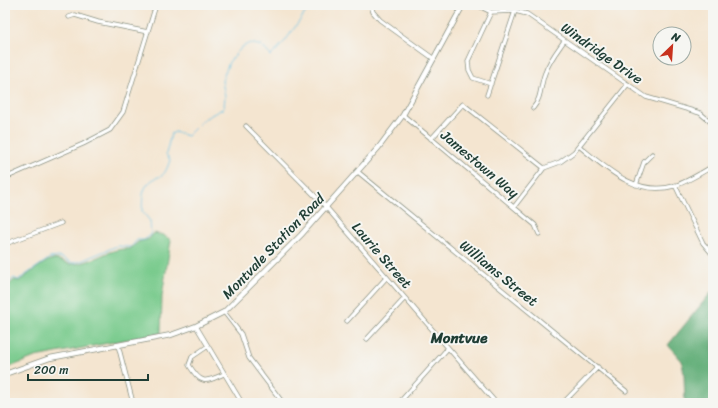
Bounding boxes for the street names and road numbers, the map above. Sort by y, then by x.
street label: Windridge Drive [555,16,648,91]
street label: Jamestown Way [434,123,525,205]
street label: Montvale Station Road [216,186,332,305]
street label: Laurie Street [345,216,418,295]
street label: Williams Street [454,234,544,313]

